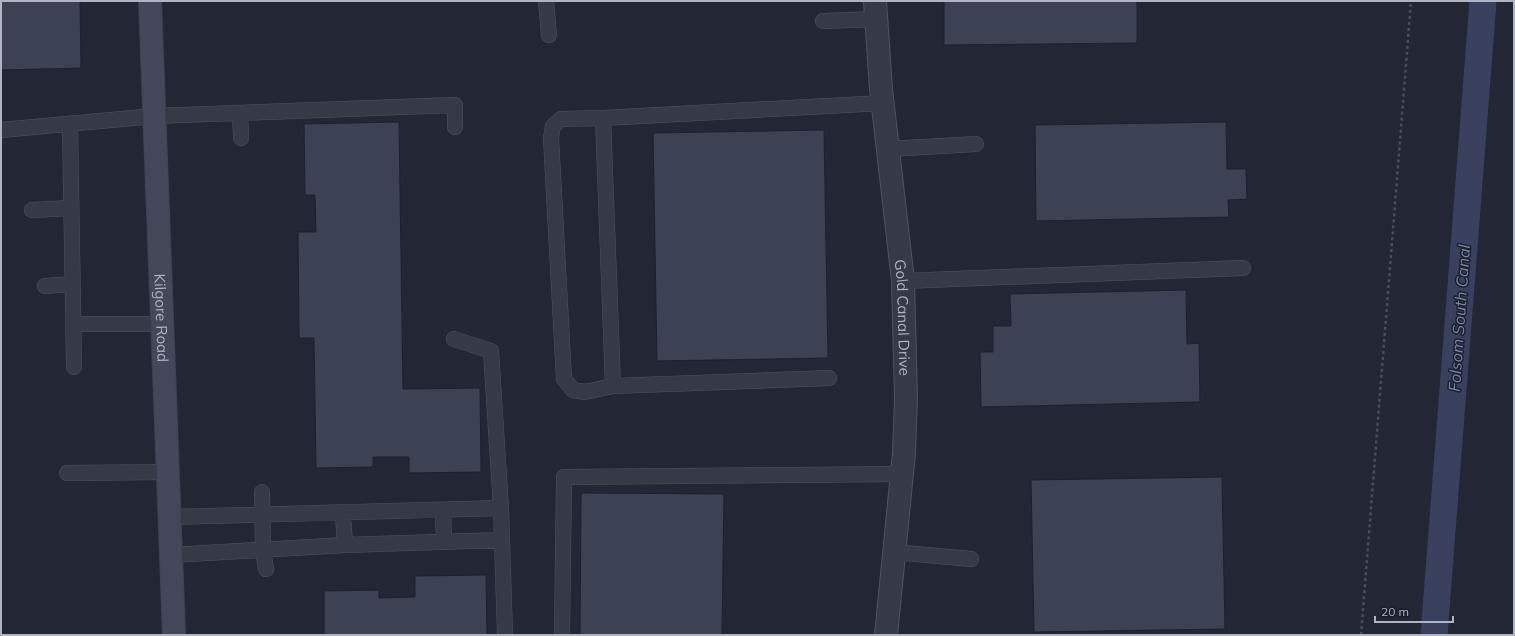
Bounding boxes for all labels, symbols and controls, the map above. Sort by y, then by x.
water label: Folsom South Canal [1444,244,1474,392]
street label: Gold Canal Drive [891,258,915,376]
street label: Kilgore Road [151,273,173,362]
scale bar [1375,598,1453,624]
text: 20 m [1381,604,1409,619]

